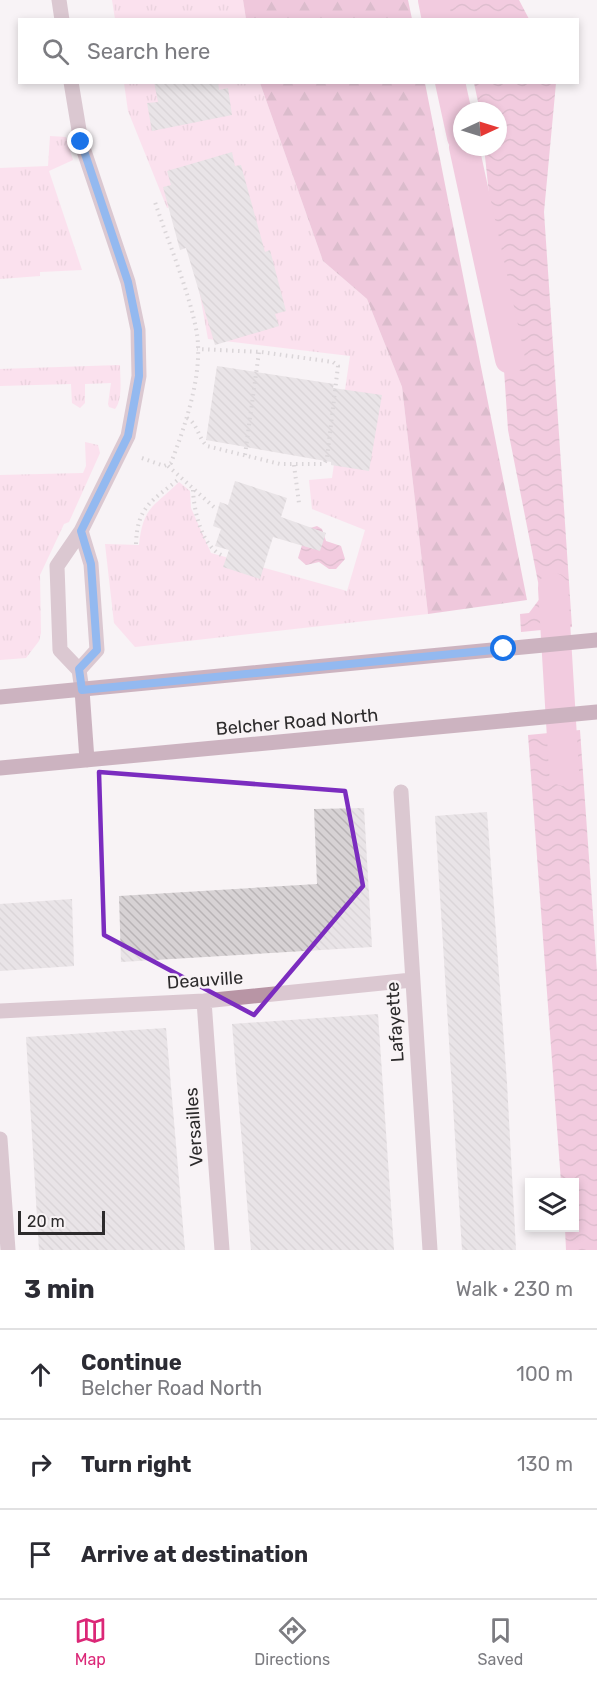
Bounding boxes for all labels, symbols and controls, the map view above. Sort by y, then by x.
search box [18,18,579,84]
icon: search [39,35,72,68]
text: Search here [87,38,210,65]
north arrow [453,102,507,156]
route end [67,128,93,154]
route start [490,635,516,661]
street label: Belcher Road North [215,704,379,740]
street label: Deauville [166,966,244,994]
street label: Lafayette [381,981,409,1063]
street label: Versailles [180,1087,208,1167]
map controls [525,1178,579,1232]
button: layers [525,1178,579,1232]
scale bar [18,1208,105,1236]
text: 20 m [27,1212,65,1231]
text: 3 min [24,1274,95,1305]
text: Walk · 230 m [456,1277,573,1301]
text: Continue [81,1349,182,1376]
icon: ahead [24,1358,57,1391]
text: 100 m [516,1362,573,1386]
text: Belcher Road North [81,1376,262,1400]
icon: right [24,1448,57,1481]
text: Turn right [81,1451,191,1478]
text: 130 m [517,1452,573,1476]
icon: arrive [24,1538,57,1571]
text: Arrive at destination [81,1541,308,1568]
tab: Map [74,1614,107,1669]
tab: Directions [254,1614,330,1669]
tab: Saved [478,1614,523,1669]

